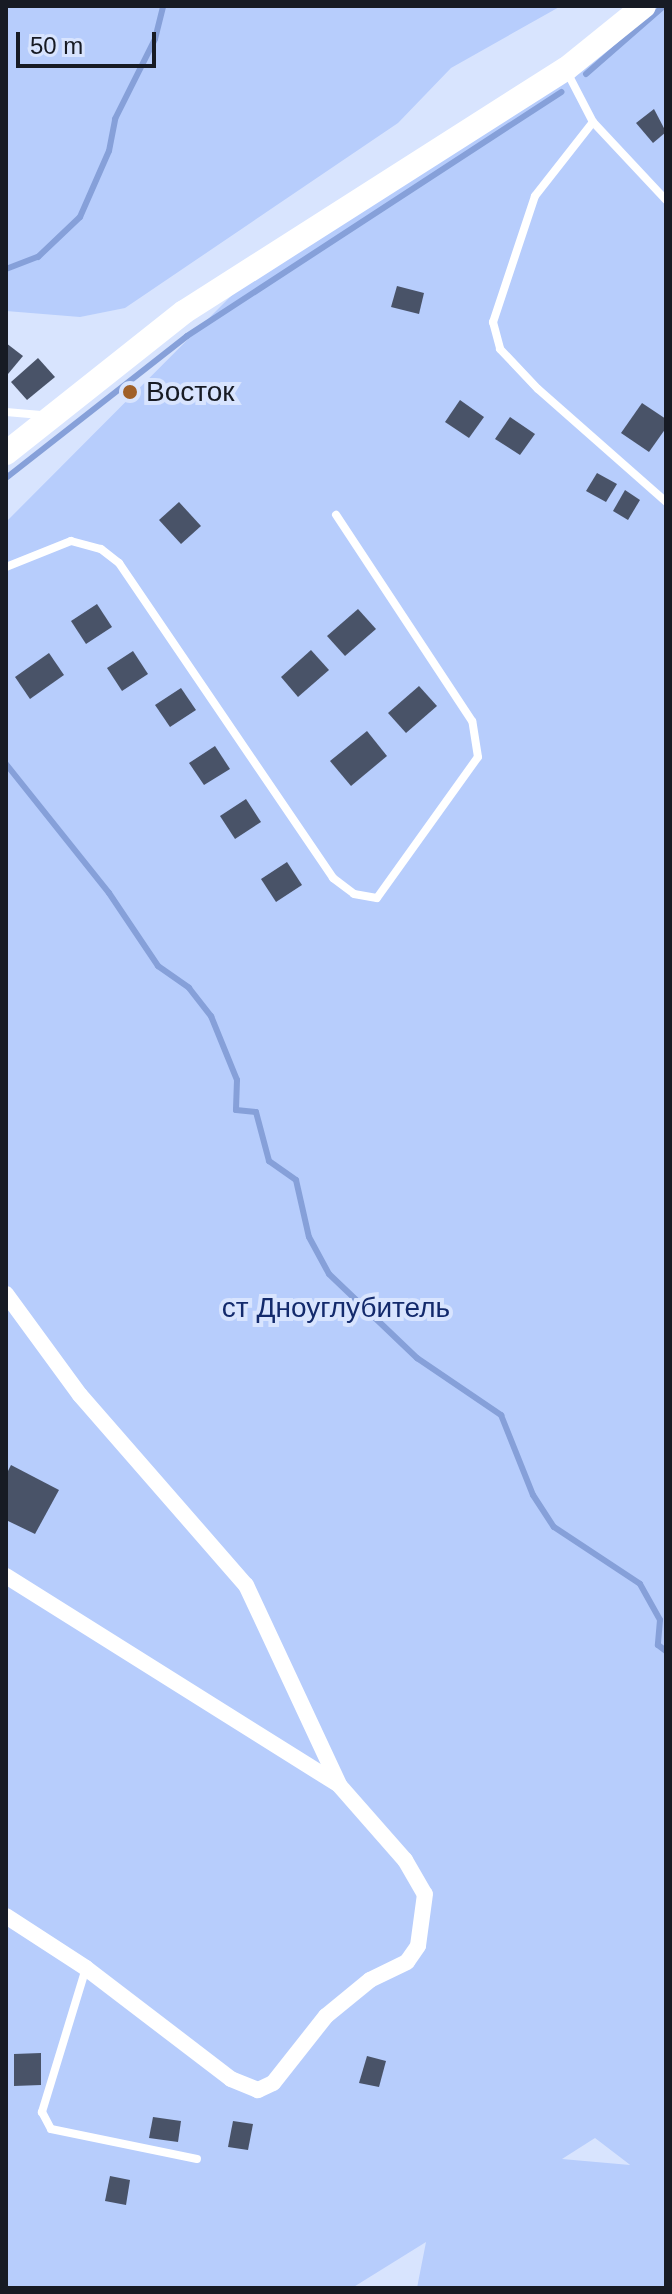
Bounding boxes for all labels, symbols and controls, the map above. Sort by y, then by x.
scale bar [20,16,160,66]
text: 50 m [30,32,83,59]
place label: Восток [146,375,235,409]
marker: Восток [121,383,139,401]
park label: ст Дноуглубитель [222,1291,450,1325]

